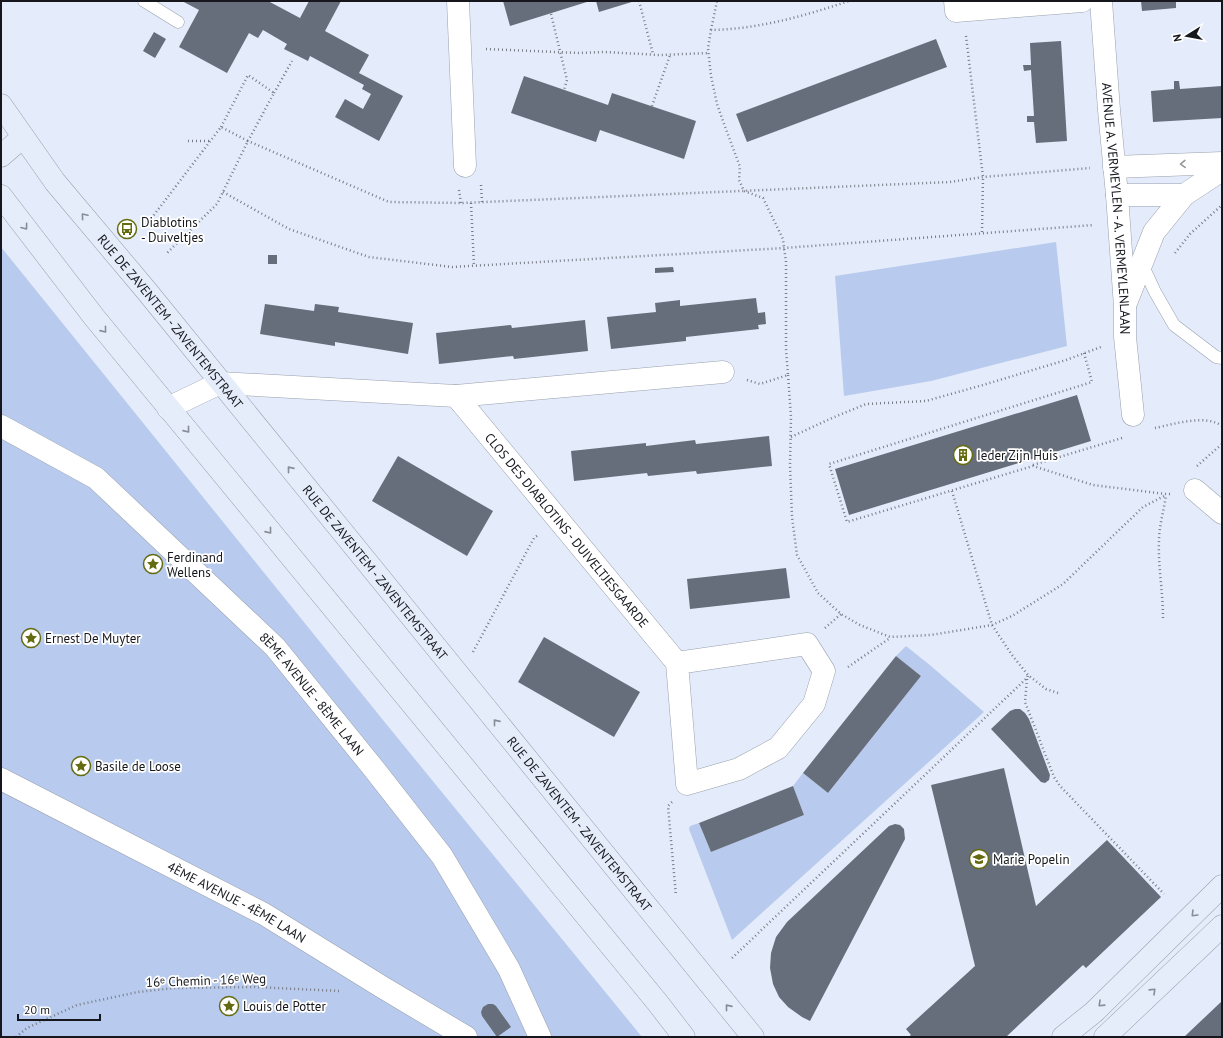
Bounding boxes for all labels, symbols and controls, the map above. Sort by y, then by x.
north arrow [1167,16,1207,56]
text: N [1170,33,1185,43]
street label: AVENUE A. VERMEYLEN - A. VERMEYLENLAAN [1098,82,1133,334]
one-way arrow [1180,160,1186,169]
one-way arrow [82,213,89,221]
place label: Diablotins - Duiveltjes [141,214,204,246]
bus stop icon: Diablotins - Duiveltjes [116,218,138,240]
one-way arrow [20,222,27,229]
street label: RUE DE ZAVENTEM - ZAVENTEMSTRAAT [94,231,247,412]
one-way arrow [100,325,107,332]
one-way arrow [182,426,189,433]
street label: CLOS DES DIABLOTINS - DUIVELTJESGAARDE [481,429,652,631]
building icon: Ieder Zijn Huis [952,444,974,466]
place label: Ieder Zijn Huis [977,447,1058,464]
one-way arrow [288,466,295,473]
street label: RUE DE ZAVENTEM - ZAVENTEMSTRAAT [299,482,451,664]
one-way arrow [265,526,272,533]
place label: Ferdinand Wellens [167,549,223,581]
place icon: Ferdinand Wellens [142,553,164,575]
place icon: Ernest De Muyter [20,627,42,649]
street label: 8ÈME AVENUE - 8ÈME LAAN [256,629,368,759]
place label: Ernest De Muyter [45,630,141,647]
one-way arrow [493,719,500,726]
street label: RUE DE ZAVENTEM - ZAVENTEMSTRAAT [503,733,655,915]
place icon: Basile de Loose [70,755,92,777]
place label: Basile de Loose [95,758,181,775]
school or university icon: Marie Popelin [968,848,990,870]
place label: Marie Popelin [993,851,1070,868]
street label: 4ÈME AVENUE - 4ÈME LAAN [165,858,309,947]
one-way arrow [1191,909,1199,917]
street label: 16ᵉ Chemin - 16ᵉ Weg [146,970,266,991]
one-way arrow [1148,988,1156,996]
place icon: Louis de Potter [218,995,240,1017]
scale bar [18,996,100,1022]
place label: Louis de Potter [243,998,326,1015]
one-way arrow [1098,1000,1106,1007]
text: 20 m [24,1002,50,1017]
one-way arrow [726,1004,733,1011]

